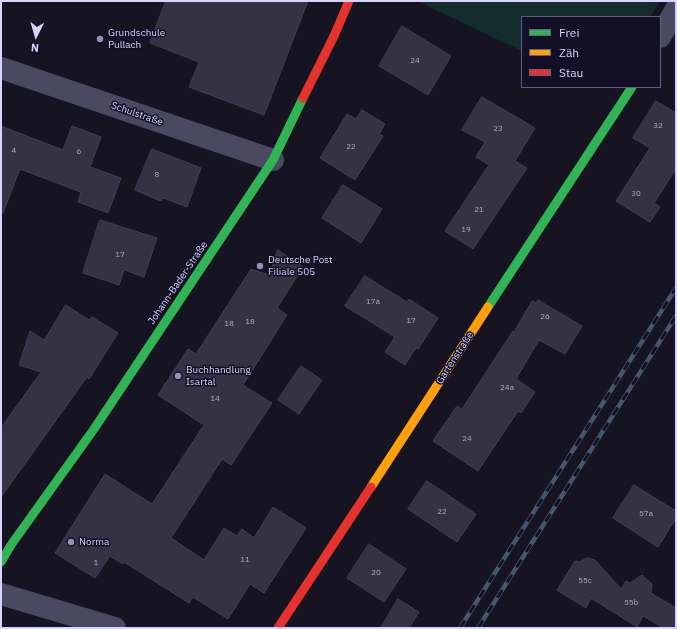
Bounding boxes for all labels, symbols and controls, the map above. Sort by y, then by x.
north arrow [16,16,56,56]
legend [521,16,661,88]
text: Frei [559,25,579,40]
place label: Grundschule Pullach [108,27,165,50]
marker: Grundschule Pullach [95,34,105,44]
text: N [30,41,40,55]
text: Zäh [559,45,579,60]
house number: 24 [410,56,420,66]
text: Stau [559,65,583,80]
street label: Schulstraße [109,100,165,128]
house number: 32 [653,121,663,131]
house number: 23 [493,124,503,134]
house number: 22 [346,142,356,152]
house number: 4 [12,146,16,156]
house number: 6 [77,147,81,157]
house number: 8 [155,170,159,180]
house number: 30 [631,189,641,199]
house number: 21 [474,205,484,215]
house number: 19 [461,225,471,235]
street label: Johann-Bader-Straße [146,239,210,327]
house number: 17 [115,250,125,260]
place label: Deutsche Post Filiale 505 [268,254,333,278]
marker: Deutsche Post Filiale 505 [255,261,265,271]
house number: 17a [366,297,380,307]
house number: 26 [540,312,550,322]
house number: 17 [406,316,416,326]
house number: 18 [245,317,255,327]
house number: 18 [224,319,234,329]
street label: Gartenstraße [434,330,476,386]
place label: Buchhandlung Isartal [186,364,251,388]
marker: Buchhandlung Isartal [173,371,183,381]
house number: 24a [500,383,514,393]
house number: 14 [210,394,220,404]
house number: 24 [462,434,472,444]
house number: 22 [437,507,447,517]
house number: 57a [639,509,653,519]
place label: Norma [79,536,109,548]
marker: Norma [66,537,76,547]
house number: 11 [240,555,250,565]
house number: 1 [94,558,98,568]
house number: 20 [371,568,381,578]
house number: 55c [578,576,592,586]
house number: 55b [624,598,638,608]

